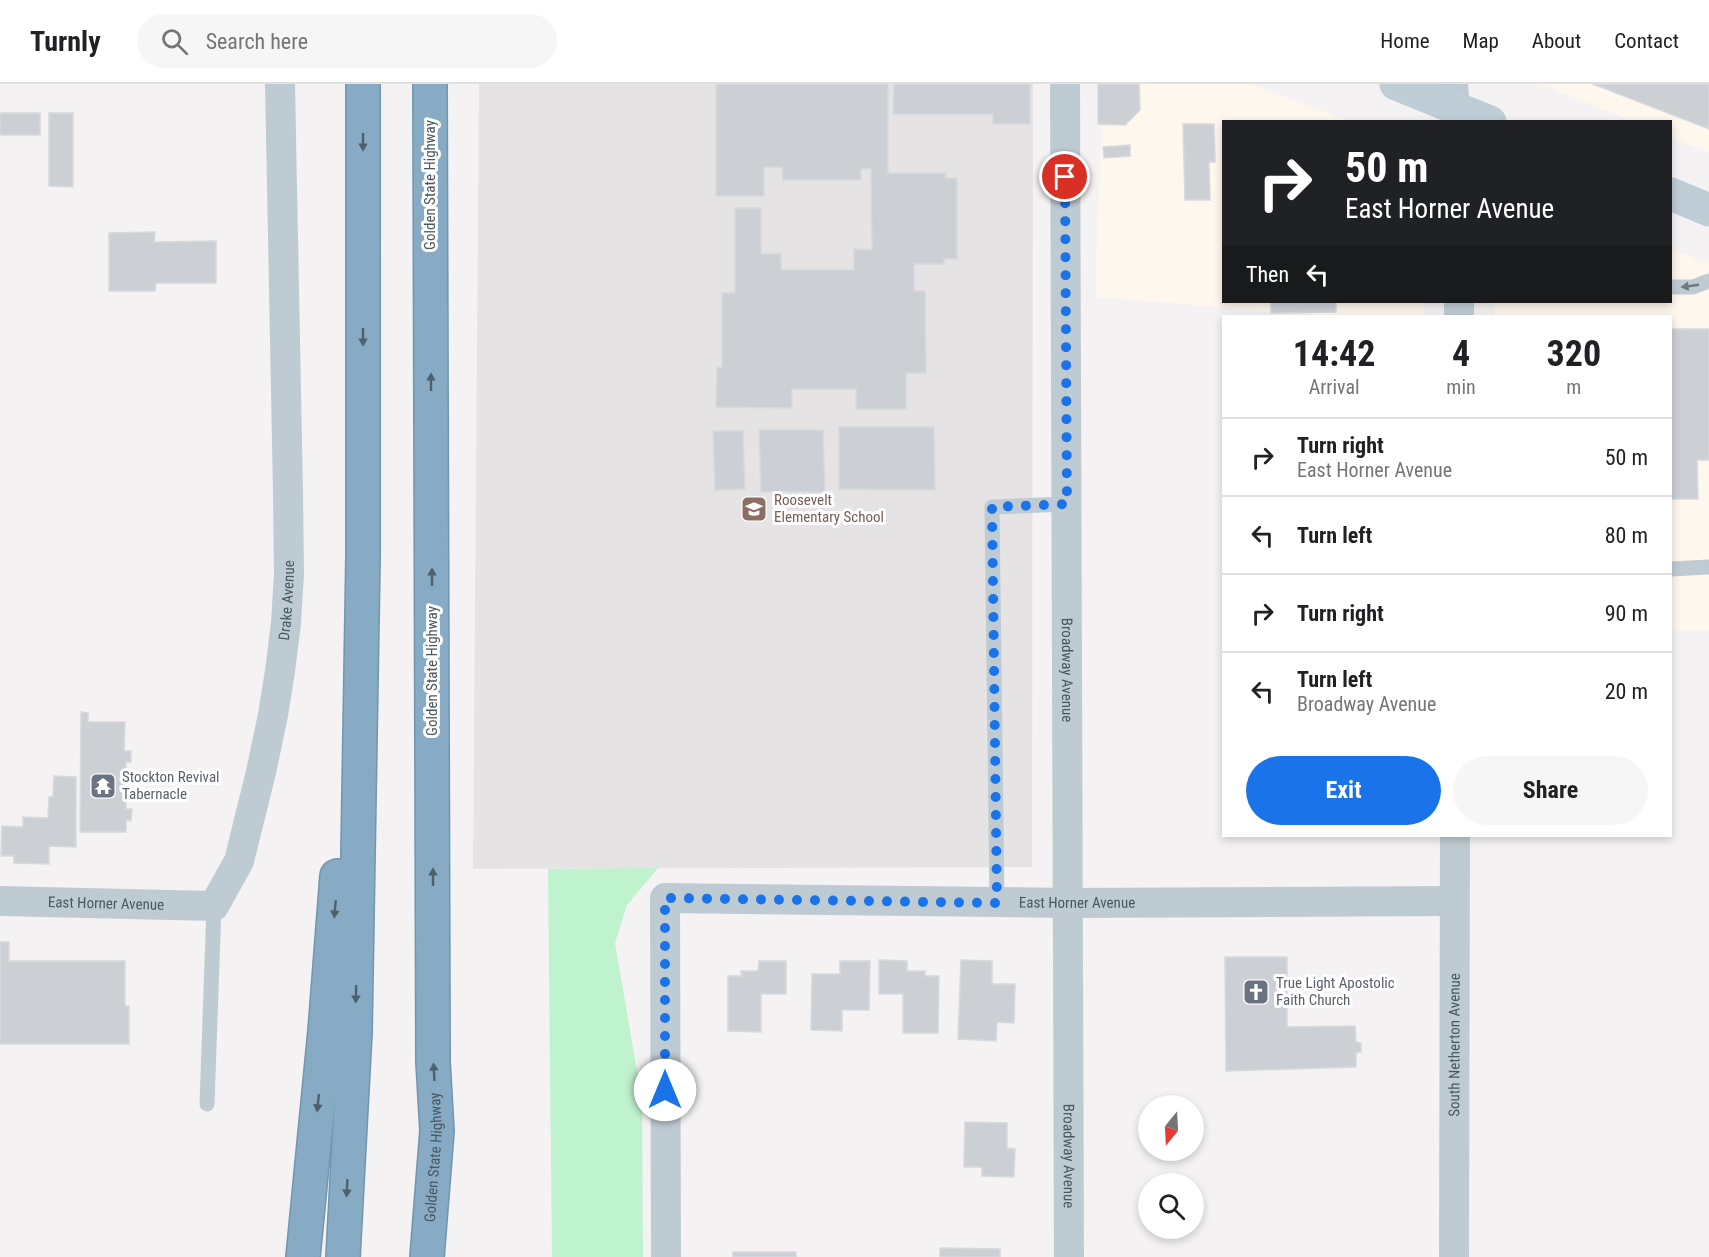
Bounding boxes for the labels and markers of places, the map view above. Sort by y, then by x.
pin [1039,151,1090,202]
place label: Roosevelt Elementary School [774,491,884,526]
school or university icon: Roosevelt Elementary School [739,494,769,524]
place label: Stockton Revival Tabernacle [122,768,220,803]
temple icon: Stockton Revival Tabernacle [88,771,118,801]
place label: True Light Apostolic Faith Church [1276,974,1395,1009]
church icon: True Light Apostolic Faith Church [1241,977,1271,1007]

